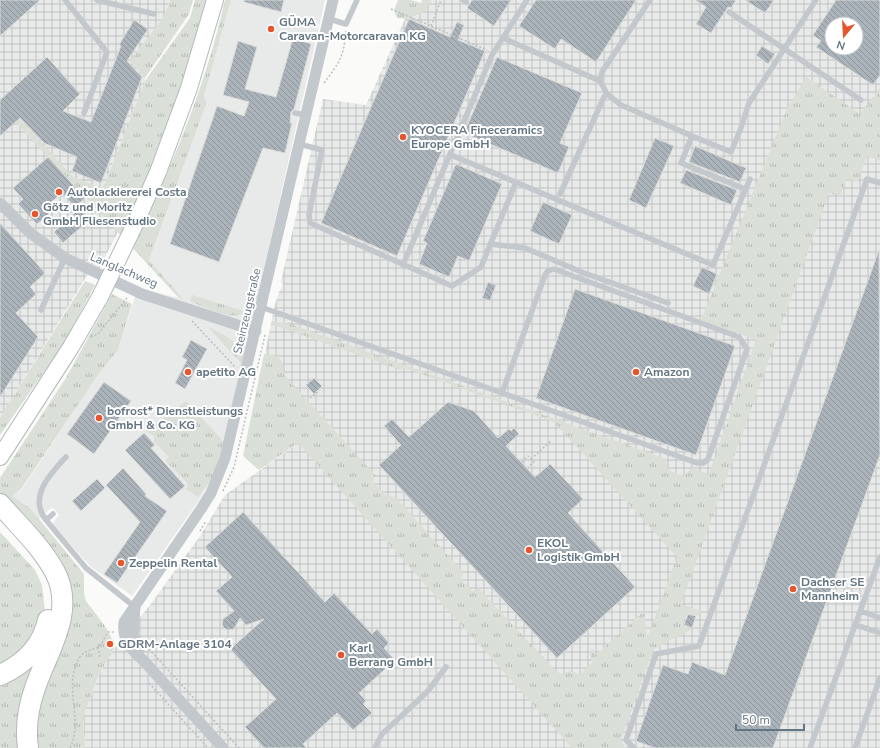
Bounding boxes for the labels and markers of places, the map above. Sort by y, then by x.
place label: GÜMA Caravan-Motorcaravan KG [279,14,426,44]
marker: GÜMA Caravan-Motorcaravan KG [266,24,276,34]
place label: KYOCERA Fineceramics Europe GmbH [411,122,542,152]
marker: KYOCERA Fineceramics Europe GmbH [398,132,408,142]
place label: Autolackiererei Costa [67,184,187,200]
marker: Autolackiererei Costa [54,187,64,197]
place label: Götz und Moritz GmbH Fliesenstudio [43,199,156,229]
marker: Götz und Moritz GmbH Fliesenstudio [30,209,40,219]
place label: apetito AG [196,364,256,380]
place label: Amazon [644,364,690,380]
marker: apetito AG [183,367,193,377]
marker: Amazon [631,367,641,377]
place label: bofrost* Dienstleistungs GmbH & Co. KG [107,403,243,433]
marker: bofrost* Dienstleistungs GmbH & Co. KG [94,413,104,423]
place label: EKOL Logistik GmbH [537,535,620,565]
marker: EKOL Logistik GmbH [524,545,534,555]
place label: Zeppelin Rental [129,555,217,571]
marker: Zeppelin Rental [116,558,126,568]
place label: Dachser SE Mannheim [801,574,864,604]
marker: Dachser SE Mannheim [788,584,798,594]
place label: GDRM-Anlage 3104 [118,636,232,652]
marker: GDRM-Anlage 3104 [105,639,115,649]
place label: Karl Berrang GmbH [349,640,433,670]
marker: Karl Berrang GmbH [336,650,346,660]

